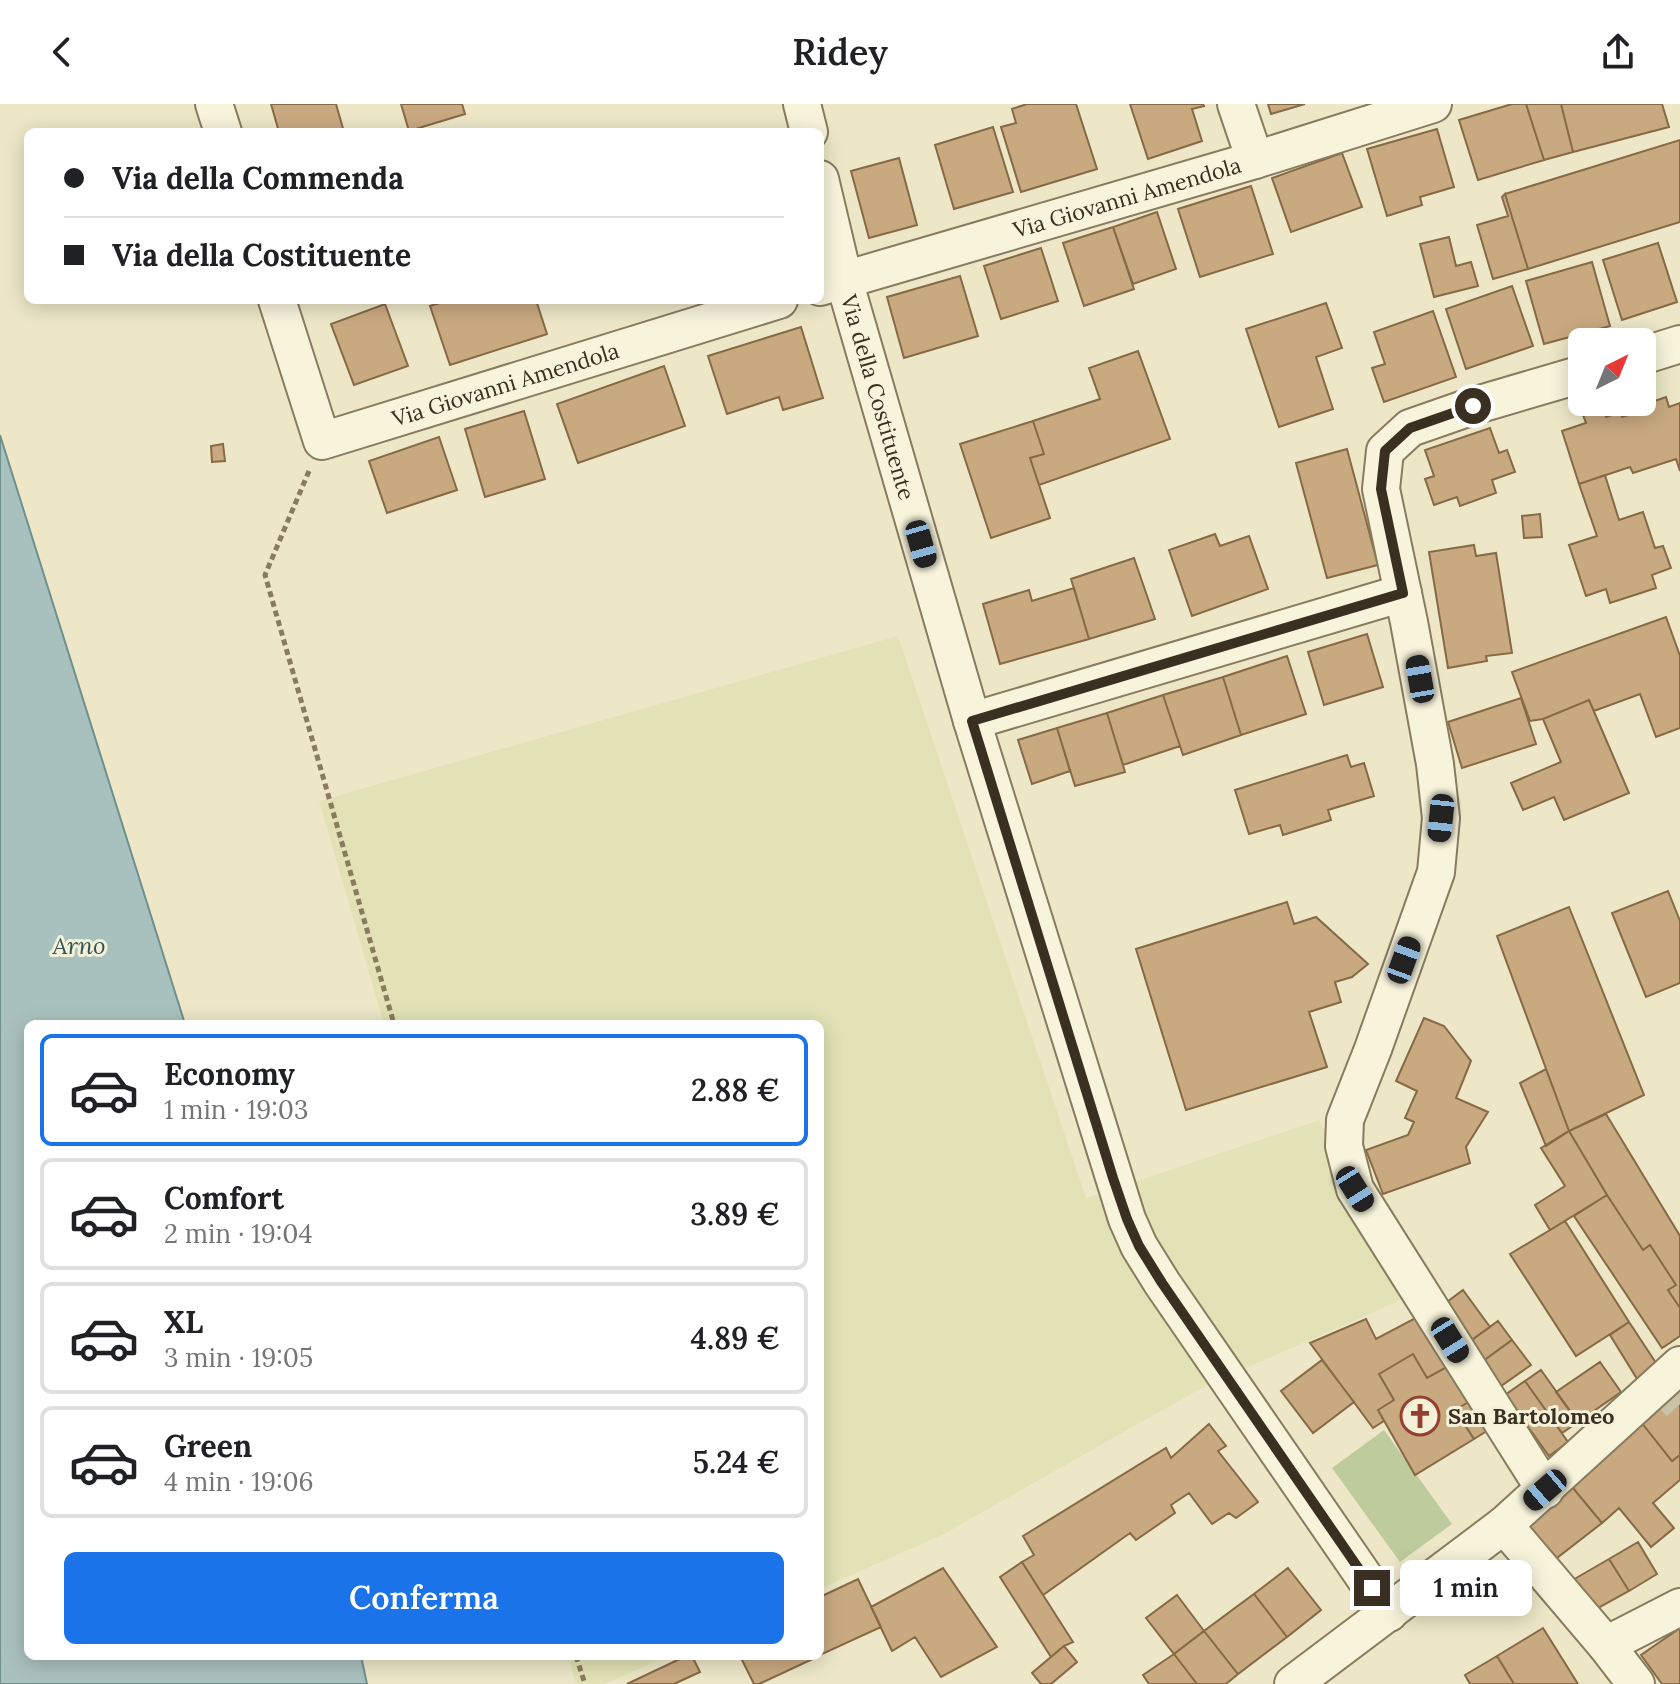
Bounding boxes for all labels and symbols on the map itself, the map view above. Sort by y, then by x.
street label: Via Giovanni Amendola [1009,151,1244,244]
street label: Via della Costituente [835,291,921,503]
north arrow [1568,328,1656,416]
street label: Via Giovanni Amendola [388,336,622,433]
route start [1455,388,1491,424]
car [903,518,939,570]
car [1404,653,1436,705]
car [1427,793,1455,843]
water label: Arno [51,930,106,961]
car [1385,933,1423,987]
car [1332,1162,1378,1216]
car [1427,1313,1473,1367]
church icon: San Bartolomeo [1399,1395,1441,1437]
place label: San Bartolomeo [1448,1402,1614,1430]
car [1519,1465,1571,1515]
callout: 1 min [1400,1560,1532,1616]
route end [1354,1570,1390,1606]

